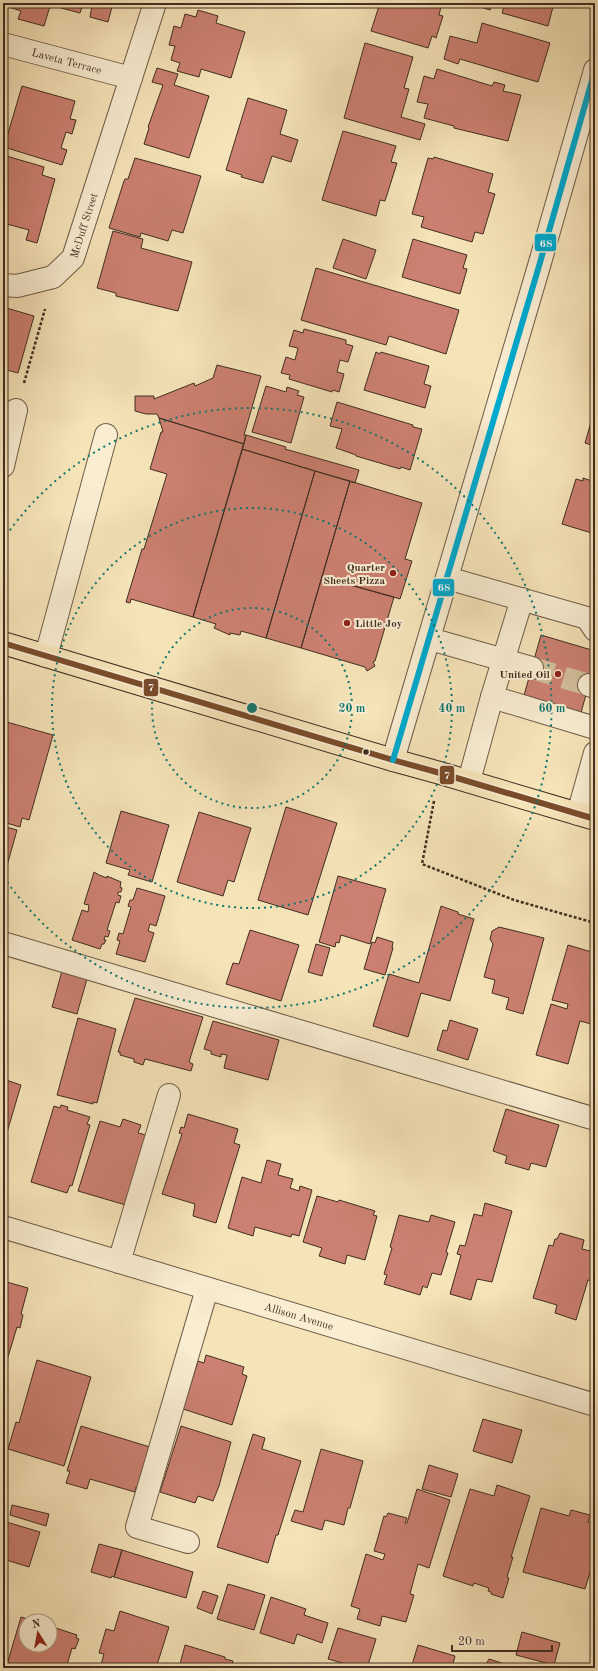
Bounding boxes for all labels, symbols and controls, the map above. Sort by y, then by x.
street label: Laveta Terrace [30,48,102,77]
street label: McDuff Street [69,192,101,260]
line badge: 68 [534,233,557,252]
text: 68 [540,239,552,250]
place label: Quarter Sheets Pizza [323,563,385,587]
marker: Quarter Sheets Pizza [388,568,398,578]
line badge: 68 [432,578,455,597]
text: 68 [438,583,450,594]
marker: Little Joy [342,618,352,628]
place label: Little Joy [355,619,403,630]
marker: United Oil [553,669,563,679]
place label: United Oil [499,670,551,681]
line badge: 7 [143,678,159,697]
text: 7 [148,683,154,694]
centre of rings [245,701,259,715]
text: 20 m [339,703,366,715]
text: 40 m [439,703,466,715]
text: 60 m [539,703,566,715]
unlabelled marker [361,747,371,757]
line badge: 7 [439,765,455,785]
text: 7 [444,771,450,782]
street label: Allison Avenue [263,1302,334,1333]
north arrow [18,1613,58,1653]
text: N [31,1618,42,1631]
scale bar [452,1627,552,1653]
text: 20 m [458,1636,485,1648]

